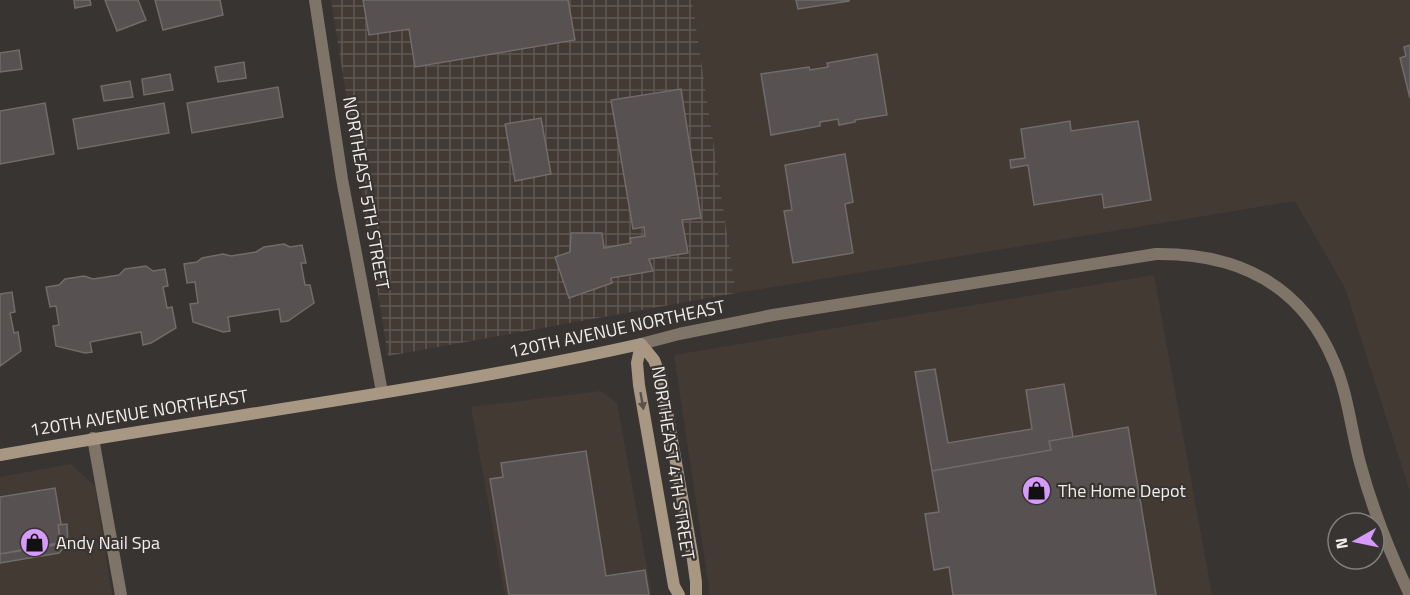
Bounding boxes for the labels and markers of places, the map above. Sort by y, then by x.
shop icon: The Home Depot [1021,475,1053,507]
place label: The Home Depot [1058,477,1186,504]
shop icon: Andy Nail Spa [19,527,51,559]
place label: Andy Nail Spa [56,529,160,556]

